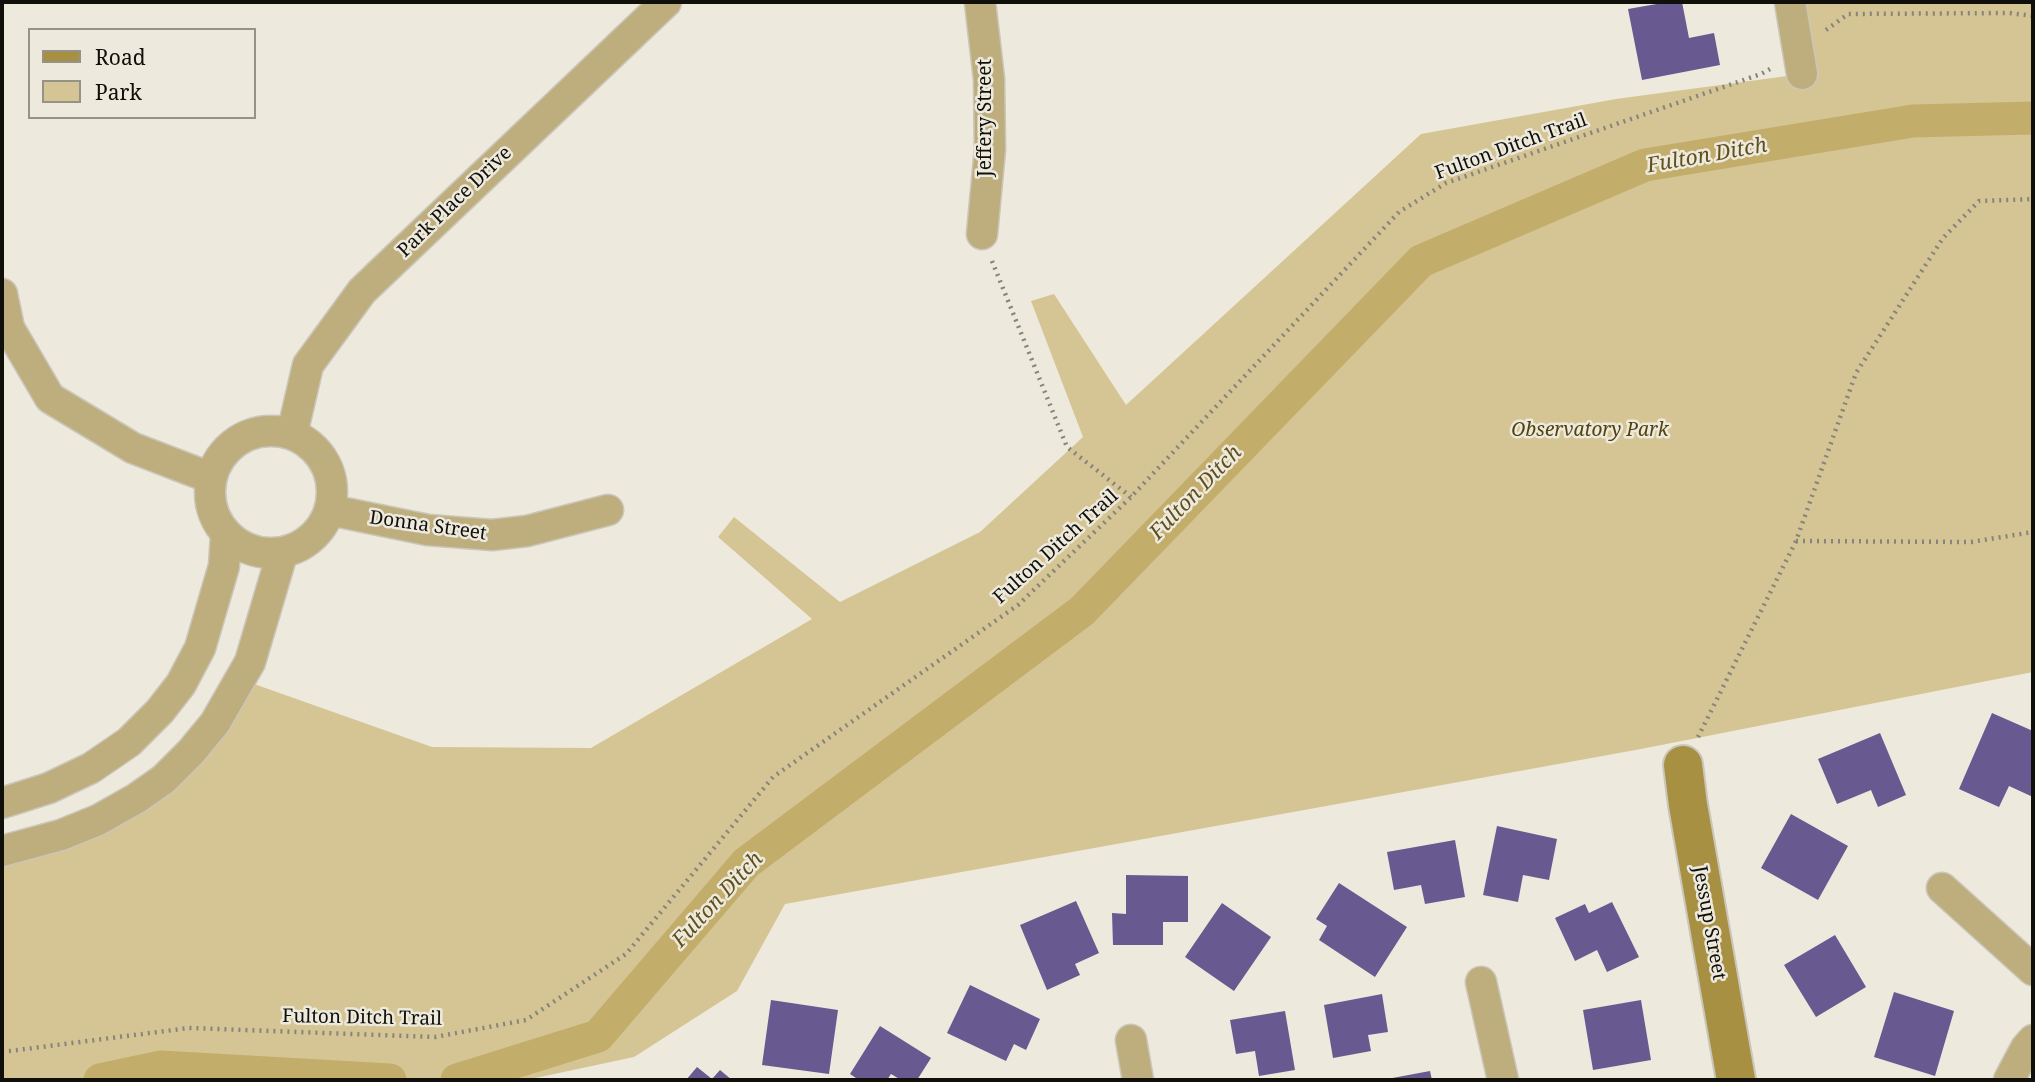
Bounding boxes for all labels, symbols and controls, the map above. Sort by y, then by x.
legend [28,28,256,119]
text: Road [95,43,146,71]
street label: Jeffery Street [975,59,997,177]
text: Park [95,78,142,106]
street label: Fulton Ditch Trail [1432,109,1590,185]
water label: Fulton Ditch [1645,133,1769,179]
street label: Park Place Drive [393,142,517,262]
park label: Observatory Park [1511,420,1669,442]
water label: Fulton Ditch [1145,441,1247,545]
street label: Fulton Ditch Trail [989,485,1123,609]
street label: Donna Street [368,507,488,545]
water label: Fulton Ditch [667,847,769,953]
street label: Jessup Street [1688,864,1730,982]
street label: Fulton Ditch Trail [282,1005,442,1031]

